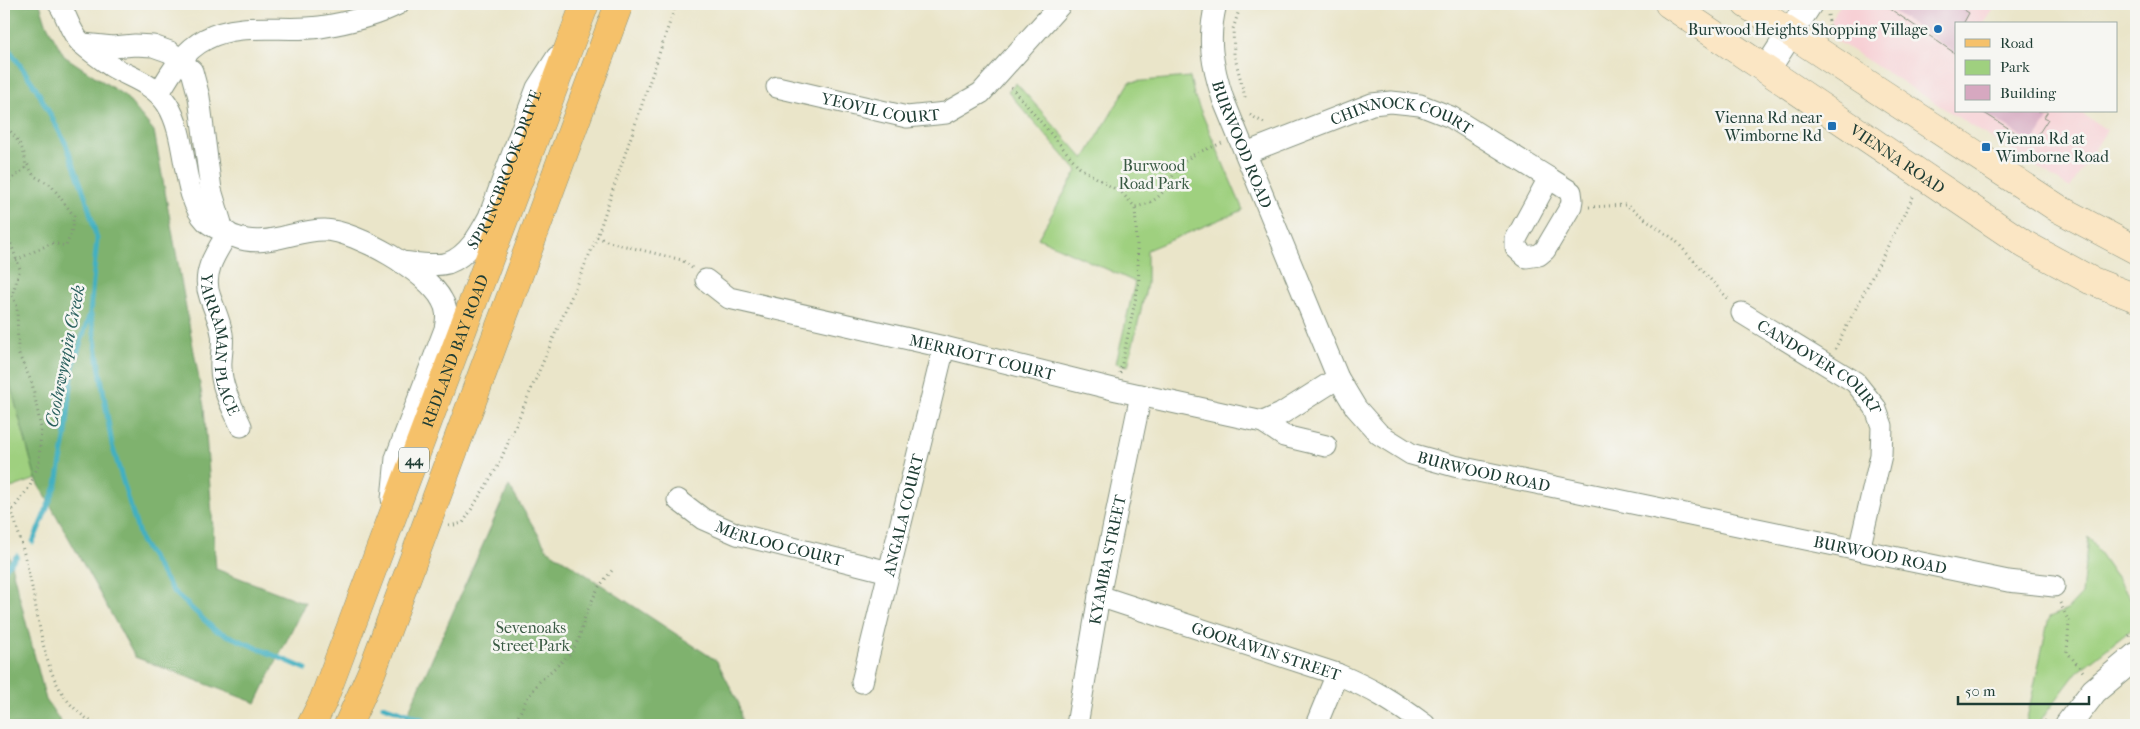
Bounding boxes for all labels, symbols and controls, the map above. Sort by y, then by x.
place label: Burwood Heights Shopping Village [1688,20,1928,39]
legend [1955,22,2118,112]
marker: Burwood Heights Shopping Village [1932,23,1944,35]
text: Road [2000,34,2034,52]
text: Park [2000,58,2030,76]
street label: BURWOOD ROAD [1208,78,1276,211]
text: Building [2000,84,2057,102]
street label: SPRINGBROOK DRIVE [463,87,546,253]
street label: YEOVIL COURT [818,88,941,127]
street label: CHINNOCK COURT [1328,93,1477,138]
place label: Vienna Rd near Wimborne Rd [1714,108,1822,145]
marker: Vienna Rd near Wimborne Rd [1826,120,1838,132]
street label: VIENNA ROAD [1845,120,1948,198]
place label: Vienna Rd at Wimborne Road [1995,129,2109,166]
marker: Vienna Rd at Wimborne Road [1980,141,1992,153]
park label: Burwood Road Park [1119,156,1190,193]
street label: YARRAMAN PLACE [197,272,244,418]
street label: REDLAND BAY ROAD [418,272,493,430]
water label: Coolnwynpin Creek [41,283,90,429]
street label: CANDOVER COURT [1754,316,1886,416]
street label: MERRIOTT COURT [907,330,1057,384]
street label: BURWOOD ROAD [1415,447,1552,496]
road number: 44 [399,448,429,472]
street label: ANGALA COURT [879,452,928,579]
street label: KYAMBA STREET [1085,493,1130,626]
street label: MERLOO COURT [712,517,846,570]
street label: BURWOOD ROAD [1812,532,1949,578]
park label: Sevenoaks Street Park [492,618,570,655]
street label: GOORAWIN STREET [1189,618,1343,685]
scale bar [1958,674,2089,706]
text: 50 m [1965,682,1996,700]

